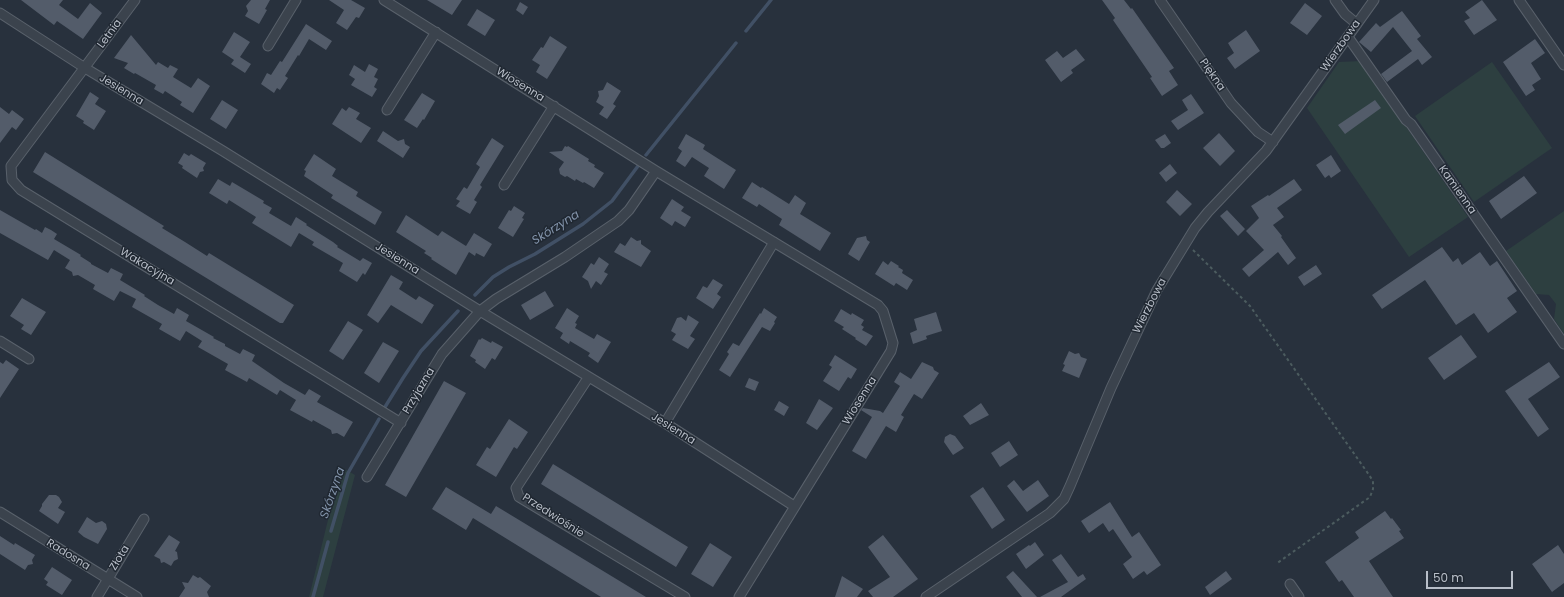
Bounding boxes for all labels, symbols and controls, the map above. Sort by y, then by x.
street label: Letnia [95,17,125,51]
street label: Wierzbowa [1318,18,1364,74]
street label: Piękna [1196,56,1228,94]
street label: Wiosenna [493,65,547,105]
street label: Jesienna [96,72,146,108]
street label: Kamienna [1435,163,1479,217]
water label: Skórzyna [530,208,582,248]
street label: Jesienna [373,240,421,278]
street label: Wakacyjna [117,246,177,288]
street label: Wierzbowa [1130,276,1170,336]
street label: Przyjazna [400,366,438,416]
street label: Wiosenna [840,374,880,428]
street label: Jesienna [649,410,697,448]
water label: Skórzyna [318,465,348,521]
street label: Przedwiośnie [520,491,586,541]
street label: Radosna [44,536,92,574]
street label: Złota [107,543,133,573]
scale bar [1428,563,1515,589]
text: 50 m [1433,569,1464,586]

